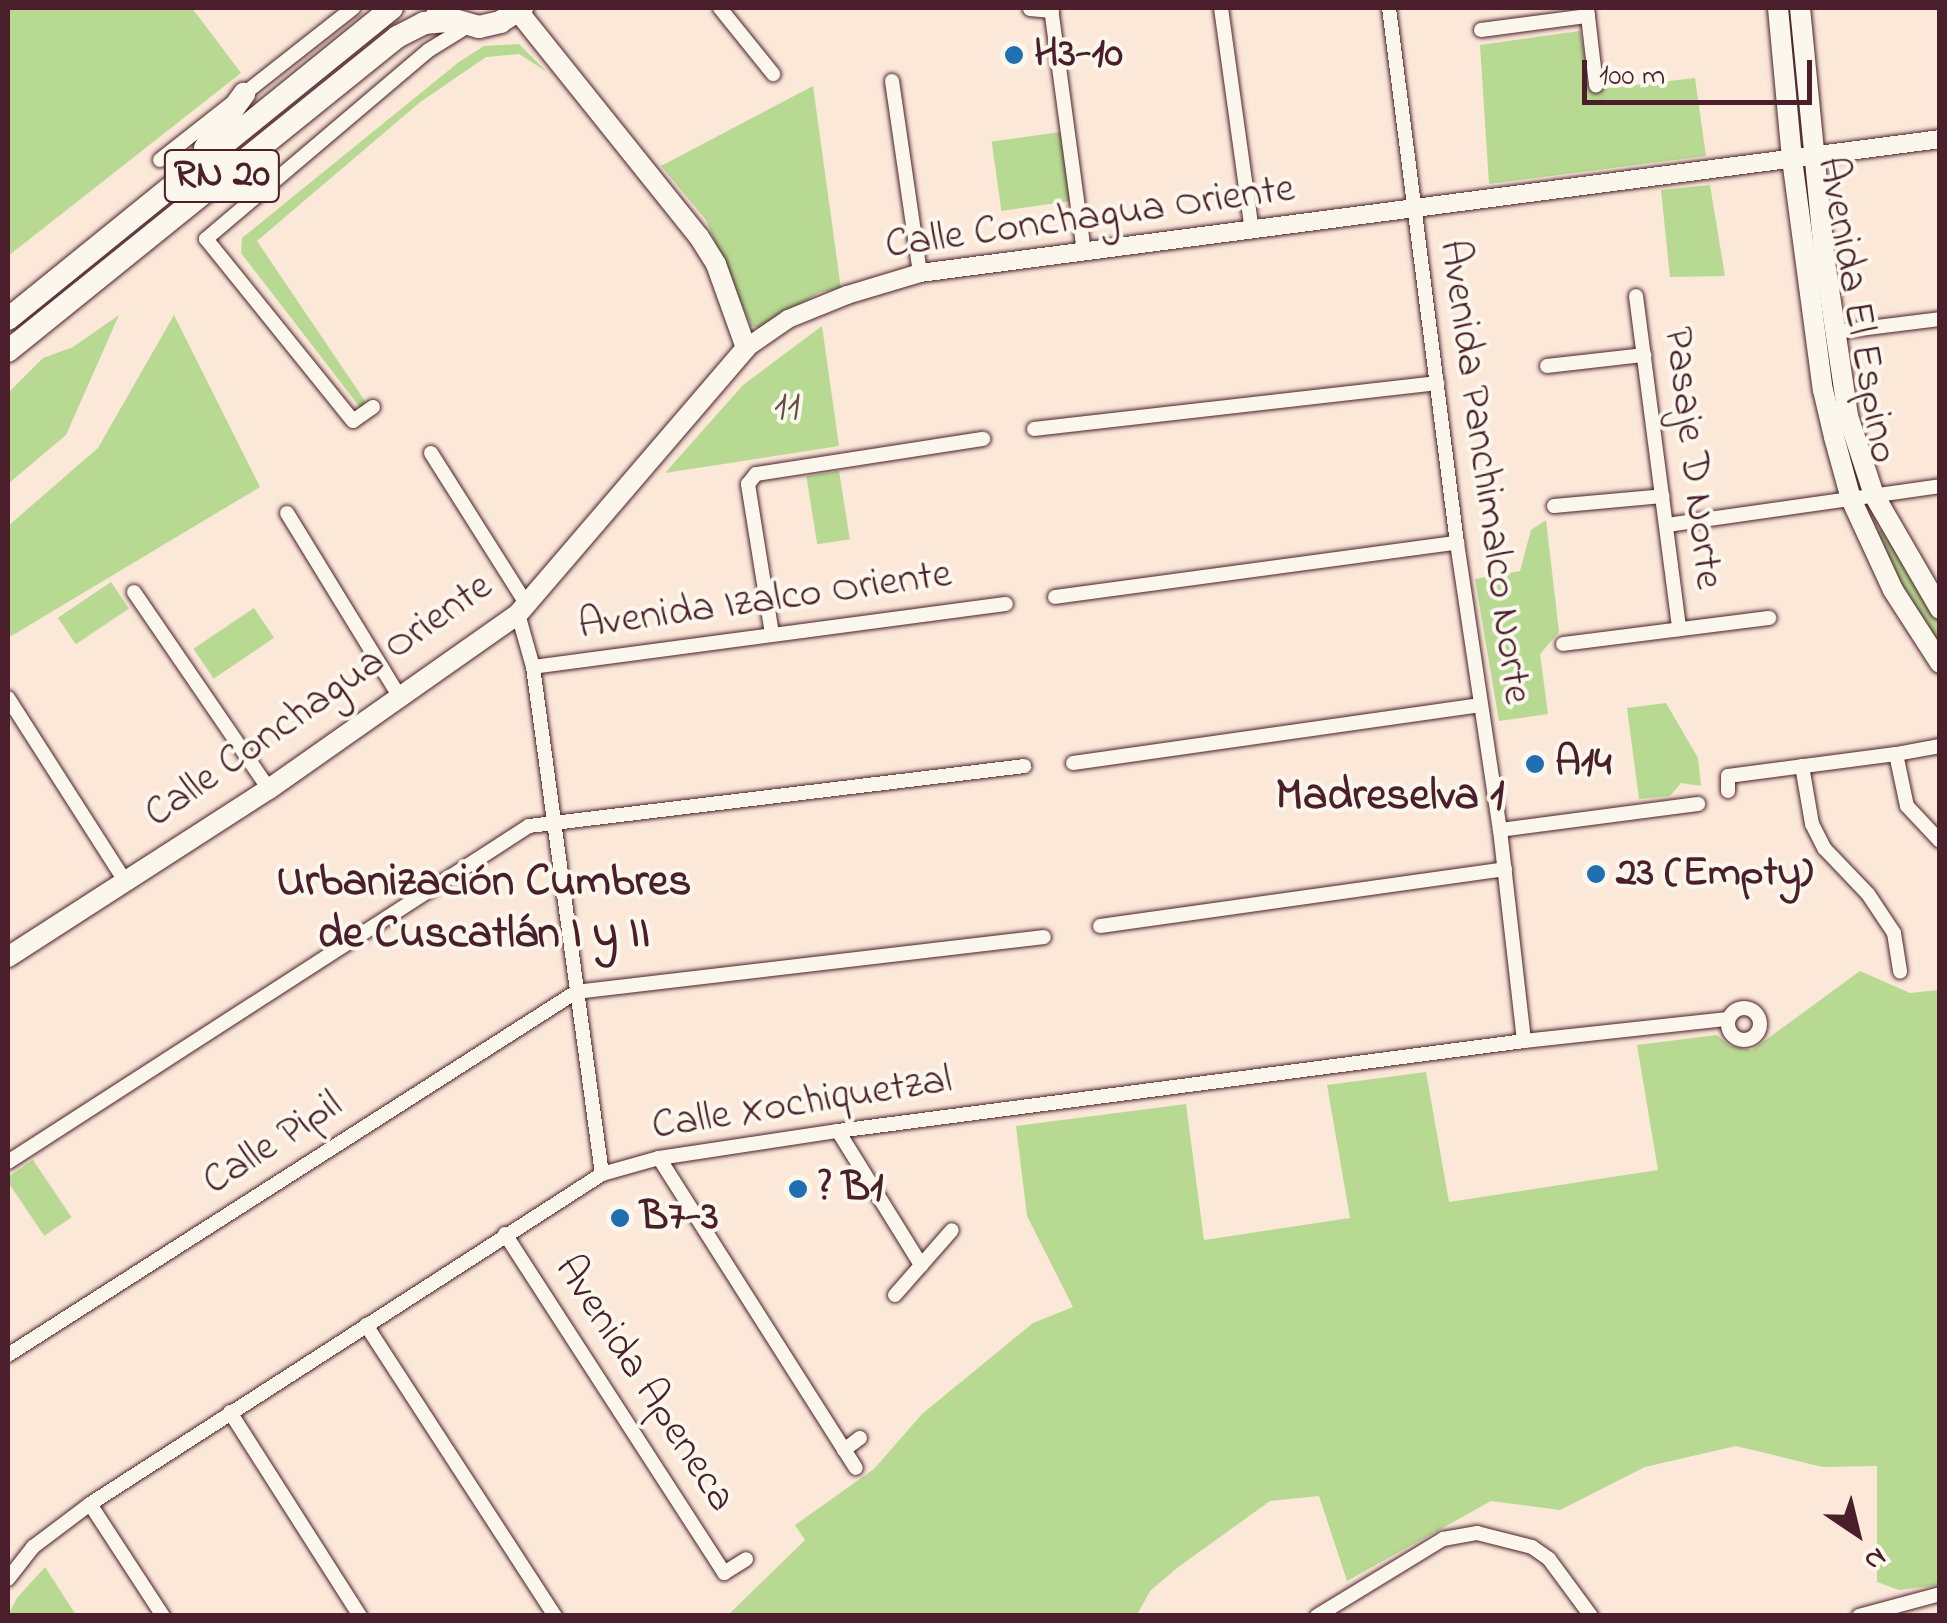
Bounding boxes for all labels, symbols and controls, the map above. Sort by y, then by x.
place label: H3-10 [1034,30,1123,80]
scale bar [1587,40,1817,102]
marker: H3-10 [1003,44,1025,66]
text: 100 m [1599,55,1665,99]
road number: RN 20 [162,141,282,211]
street label: Avenida El Espino [1804,153,1908,467]
street label: Calle Conchagua Oriente [882,164,1298,272]
street label: Avenida Panchimalco Norte [1426,237,1542,707]
street label: Pasaje D Norte [1651,324,1733,592]
park label: 11 [774,383,800,433]
street label: Avenida Izalco Oriente [575,550,955,652]
street label: Calle Conchagua Oriente [136,562,502,840]
place label: A14 [1555,739,1612,789]
marker: A14 [1524,753,1546,775]
district label: Madreselva 1 [1276,771,1504,825]
place label: 23 (Empty) [1616,849,1813,899]
district label: Urbanización Cumbres de Cuscatlán I y II [277,857,691,963]
marker: 23 (Empty) [1585,863,1607,885]
street label: Calle Xochiquetzal [648,1055,956,1153]
street label: Calle Pipil [194,1080,352,1208]
place label: ? B1 [818,1164,883,1214]
marker: ? B1 [787,1178,809,1200]
place label: B7-3 [640,1193,719,1243]
marker: B7-3 [609,1207,631,1229]
street label: Avenida Apeneca [542,1246,746,1522]
north arrow [1807,1483,1907,1583]
text: N [1855,1536,1894,1580]

